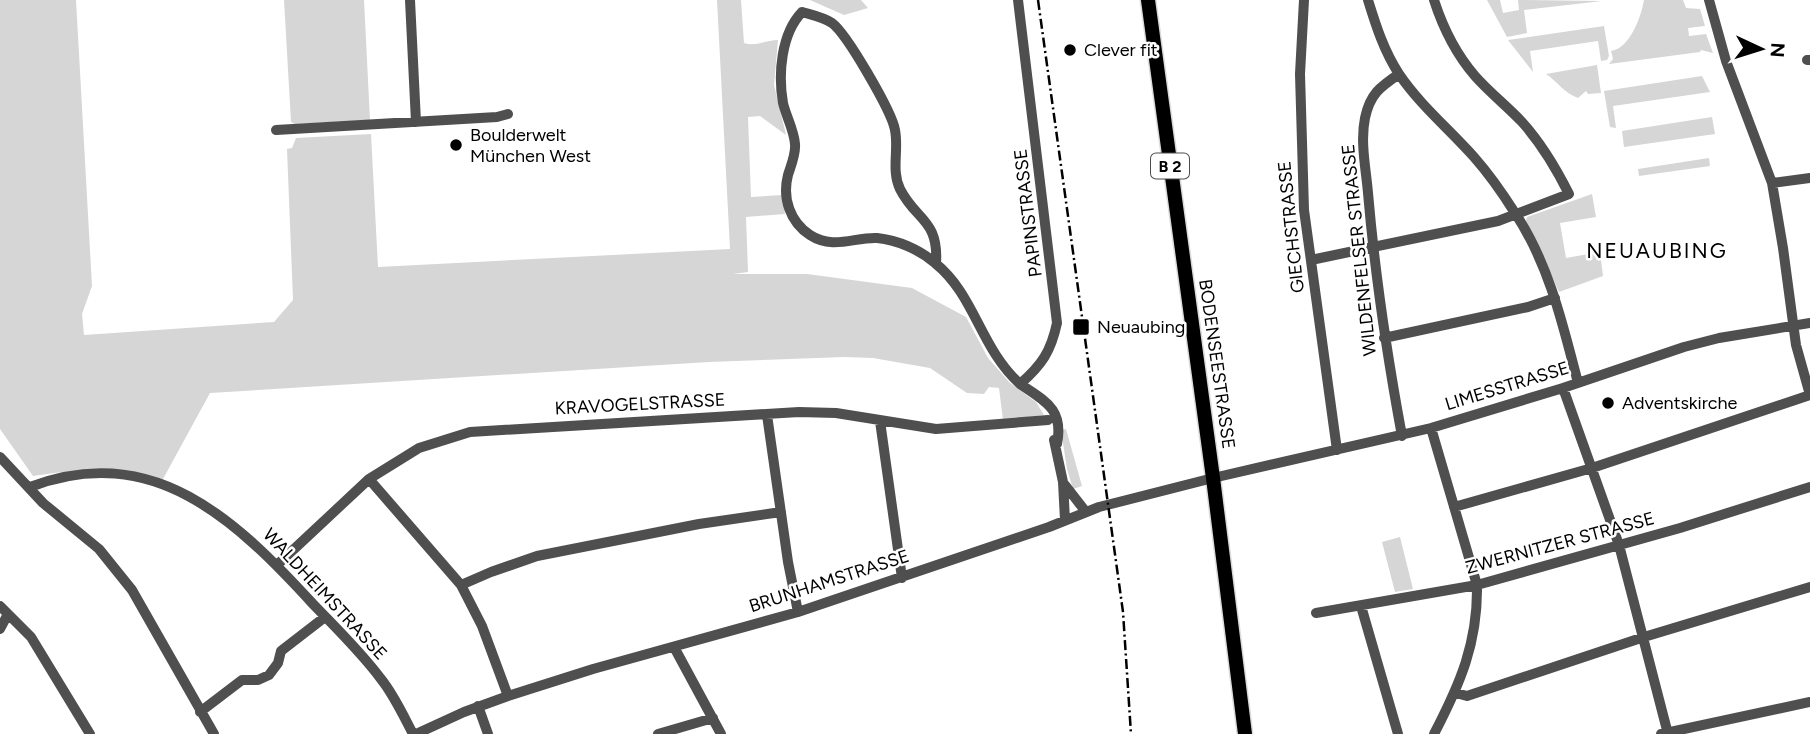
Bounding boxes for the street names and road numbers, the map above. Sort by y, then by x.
street label: WILDENFELSER STRASSE [1337,143,1381,357]
street label: PAPINSTRASSE [1009,148,1047,278]
road number: B 2 [1151,154,1189,178]
street label: GIECHSTRASSE [1273,160,1309,294]
street label: BODENSEESTRASSE [1194,278,1240,450]
street label: LIMESSTRASSE [1442,357,1572,415]
street label: KRAVOGELSTRASSE [554,389,726,419]
street label: ZWERNITZER STRASSE [1463,507,1657,579]
street label: WALDHEIMSTRASSE [258,524,392,664]
street label: BRUNHAMSTRASSE [746,545,912,617]

